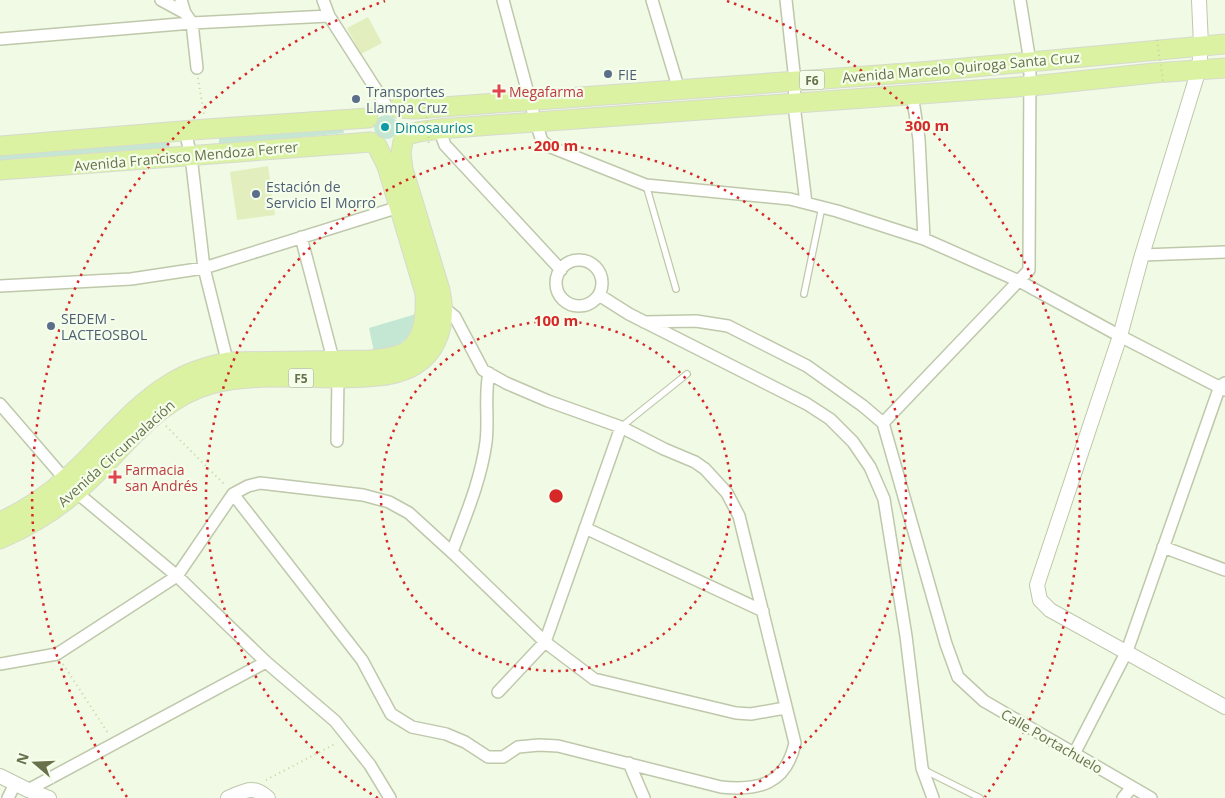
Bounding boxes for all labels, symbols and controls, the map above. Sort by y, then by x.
street label: Avenida Marcelo Quiroga Santa Cruz [841,47,1081,87]
place label: FIE [618,65,637,84]
marker: FIE [602,68,614,80]
road number: F6 [800,70,824,90]
place label: Transportes Llampa Cruz [366,82,448,117]
place label: Megafarma [509,82,584,101]
marker: Megafarma [493,85,505,97]
marker: Transportes Llampa Cruz [350,93,362,105]
text: 300 m [905,115,949,135]
place label: Dinosaurios [395,118,473,137]
marker: Dinosaurios [379,121,391,133]
text: 200 m [534,135,578,155]
street label: Avenida Francisco Mendoza Ferrer [73,137,299,175]
place label: Estación de Servicio El Morro [266,177,376,212]
marker: Estación de Servicio El Morro [250,188,262,200]
place label: SEDEM - LACTEOSBOL [61,309,147,344]
text: 100 m [534,310,578,330]
marker: SEDEM - LACTEOSBOL [45,320,57,332]
road number: F5 [288,368,314,388]
street label: Avenida Circunvalación [53,395,179,511]
place label: Farmacia san Andrés [125,460,198,495]
marker: Farmacia san Andrés [109,471,121,483]
centre of rings [547,487,565,505]
street label: Calle Portachuelo [998,704,1106,778]
north arrow [10,738,60,788]
text: N [11,750,33,767]

